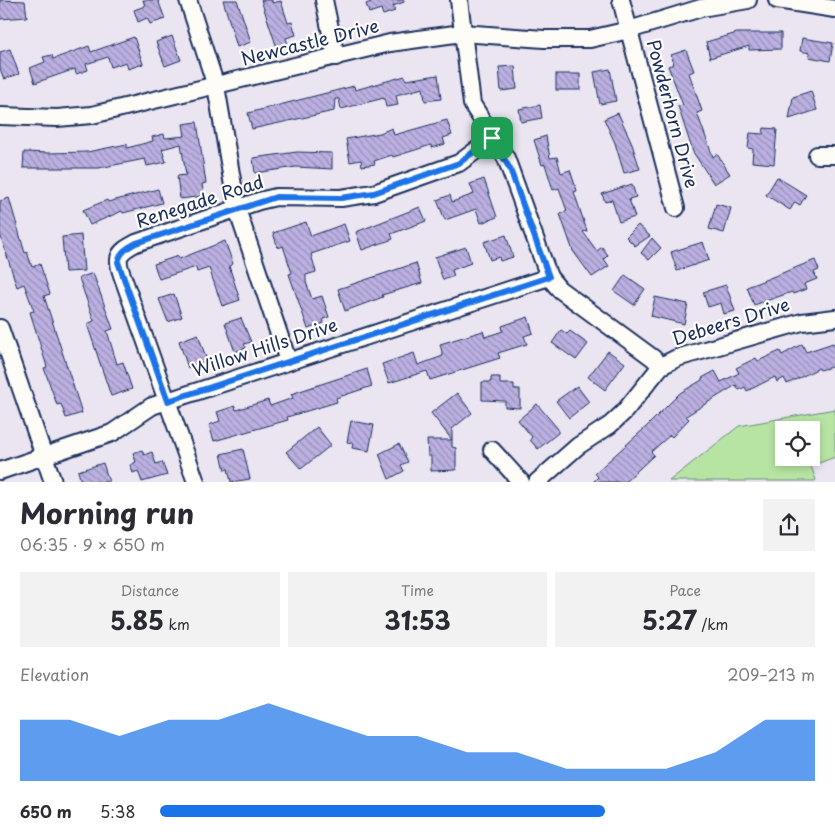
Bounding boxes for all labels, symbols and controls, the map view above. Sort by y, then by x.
street label: Newcastle Drive [238,11,381,72]
street label: Powderhorn Drive [641,36,706,191]
pin [471,117,513,159]
icon: arrive [478,124,506,152]
street label: Renegade Road [132,167,267,234]
street label: Debeers Drive [668,290,793,351]
street label: Willow Hills Drive [188,310,341,383]
map controls [775,421,820,466]
button: locate [775,421,820,466]
text: Morning run [20,491,194,534]
button: share [763,499,815,551]
text: 06:35 · 9 × 650 m [20,532,165,556]
text: Distance [120,580,179,601]
text: Time [401,580,434,601]
text: Pace [669,580,701,601]
text: 5.85 [110,601,164,639]
text: 31:53 [384,601,451,639]
text: 5:27 [642,601,697,639]
text: km [164,614,190,635]
text: /km [697,614,728,635]
text: Elevation [20,662,89,686]
text: 209–213 m [727,662,815,686]
text: 650 m [20,799,72,823]
text: 5:38 [100,799,135,823]

